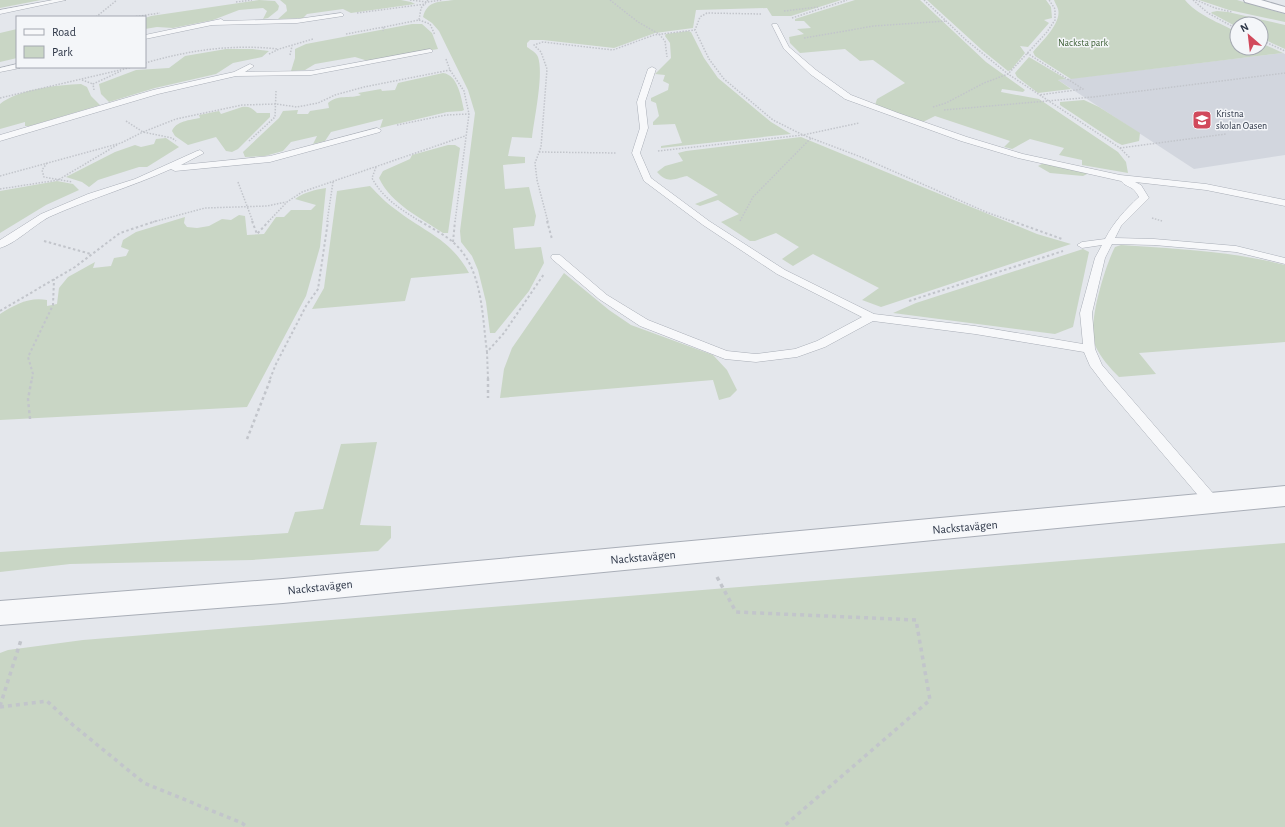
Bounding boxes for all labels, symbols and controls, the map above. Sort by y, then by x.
legend [16,16,146,68]
north arrow [1229,16,1269,56]
text: N [1239,21,1251,34]
text: Road [52,26,76,38]
park label: Nacksta park [1058,38,1109,48]
text: Park [52,46,73,58]
school or university icon: Kristna skolan Oasen [1191,109,1213,131]
place label: Kristna skolan Oasen [1216,109,1267,131]
street label: Nackstavägen [932,518,998,536]
street label: Nackstavägen [610,548,676,566]
street label: Nackstavägen [287,578,353,596]

